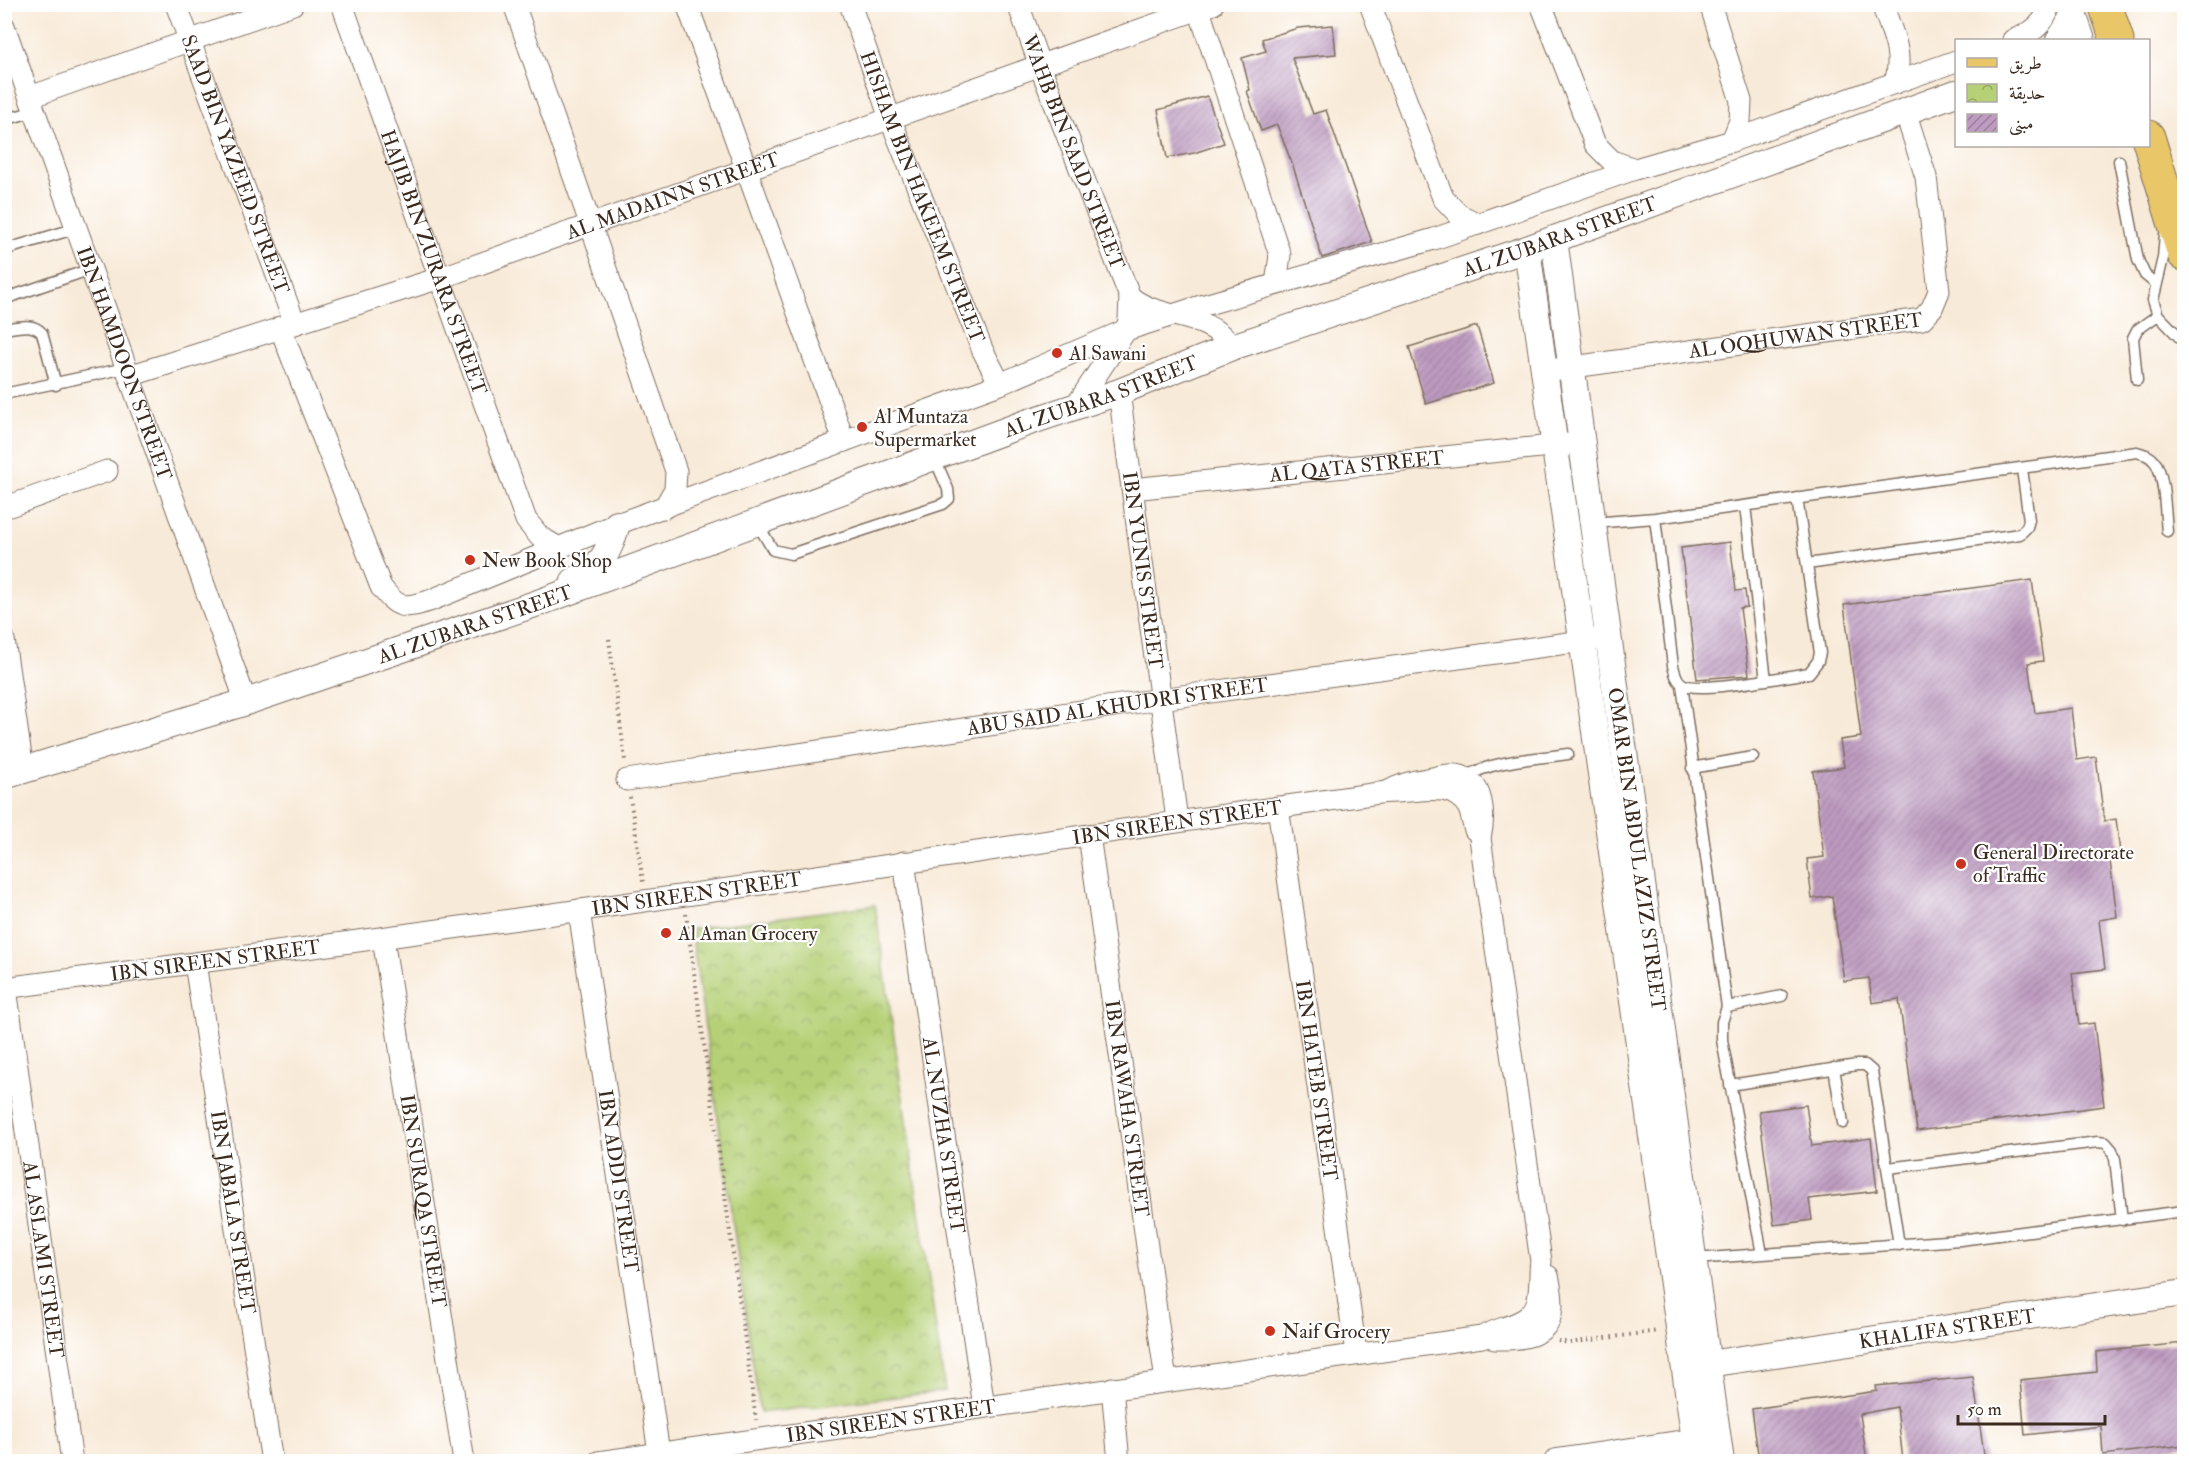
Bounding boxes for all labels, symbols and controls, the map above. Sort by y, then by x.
street label: WAHB BIN SAAD STREET [1016,30,1130,273]
street label: SAAD BIN YAZEED STREET [176,31,295,298]
legend [1955,39,2150,147]
street label: HISHAM BIN HAKEEM STREET [854,48,990,347]
text: طريق [2009,52,2042,75]
text: حديقة [2009,82,2045,105]
text: مبنى [2009,112,2034,136]
street label: HAJIB BIN ZURARA STREET [375,126,492,398]
street label: AL MADAINN STREET [562,147,783,246]
street label: AL ZUBARA STREET [1459,191,1660,283]
street label: IBN HAMDOON STREET [71,243,178,484]
street label: AL OQHUWAN STREET [1686,307,1924,364]
place label: Al Sawani [1068,341,1146,366]
marker: Al Sawani [1050,346,1064,360]
street label: AL ZUBARA STREET [1000,350,1202,443]
place label: Al Muntaza Supermarket [873,404,977,453]
marker: Al Muntaza Supermarket [855,420,869,434]
street label: AL QATA STREET [1267,445,1445,488]
street label: IBN YUNIS STREET [1117,470,1168,671]
place label: New Book Shop [482,548,612,574]
marker: New Book Shop [463,553,477,567]
street label: AL ZUBARA STREET [374,579,576,670]
street label: ABU SAID AL KHUDRI STREET [964,672,1270,741]
street label: OMAR BIN ABDUL AZIZ STREET [1602,686,1671,1013]
street label: IBN SIREEN STREET [1071,795,1284,850]
place label: General Directorate of Traffic [1973,840,2134,888]
marker: General Directorate of Traffic [1954,857,1968,871]
street label: IBN SIREEN STREET [590,866,803,921]
place label: Al Aman Grocery [677,921,819,946]
marker: Al Aman Grocery [659,926,673,940]
street label: IBN SIREEN STREET [109,934,322,987]
street label: IBN HATEB STREET [1290,978,1343,1182]
street label: IBN RAWAHA STREET [1099,998,1155,1218]
street label: AL NUZHA STREET [917,1034,970,1235]
street label: IBN ADDI STREET [593,1088,644,1274]
street label: IBN SURAQA STREET [394,1092,452,1310]
street label: IBN JABALA STREET [205,1109,261,1316]
street label: AL ASLAMI STREET [17,1158,69,1360]
street label: KHALIFA STREET [1857,1303,2038,1354]
place label: Naif Grocery [1282,1319,1391,1344]
marker: Naif Grocery [1263,1324,1277,1338]
scale bar [1958,1388,2105,1426]
street label: IBN SIREEN STREET [785,1394,998,1448]
text: 50 m [1967,1398,2002,1421]

